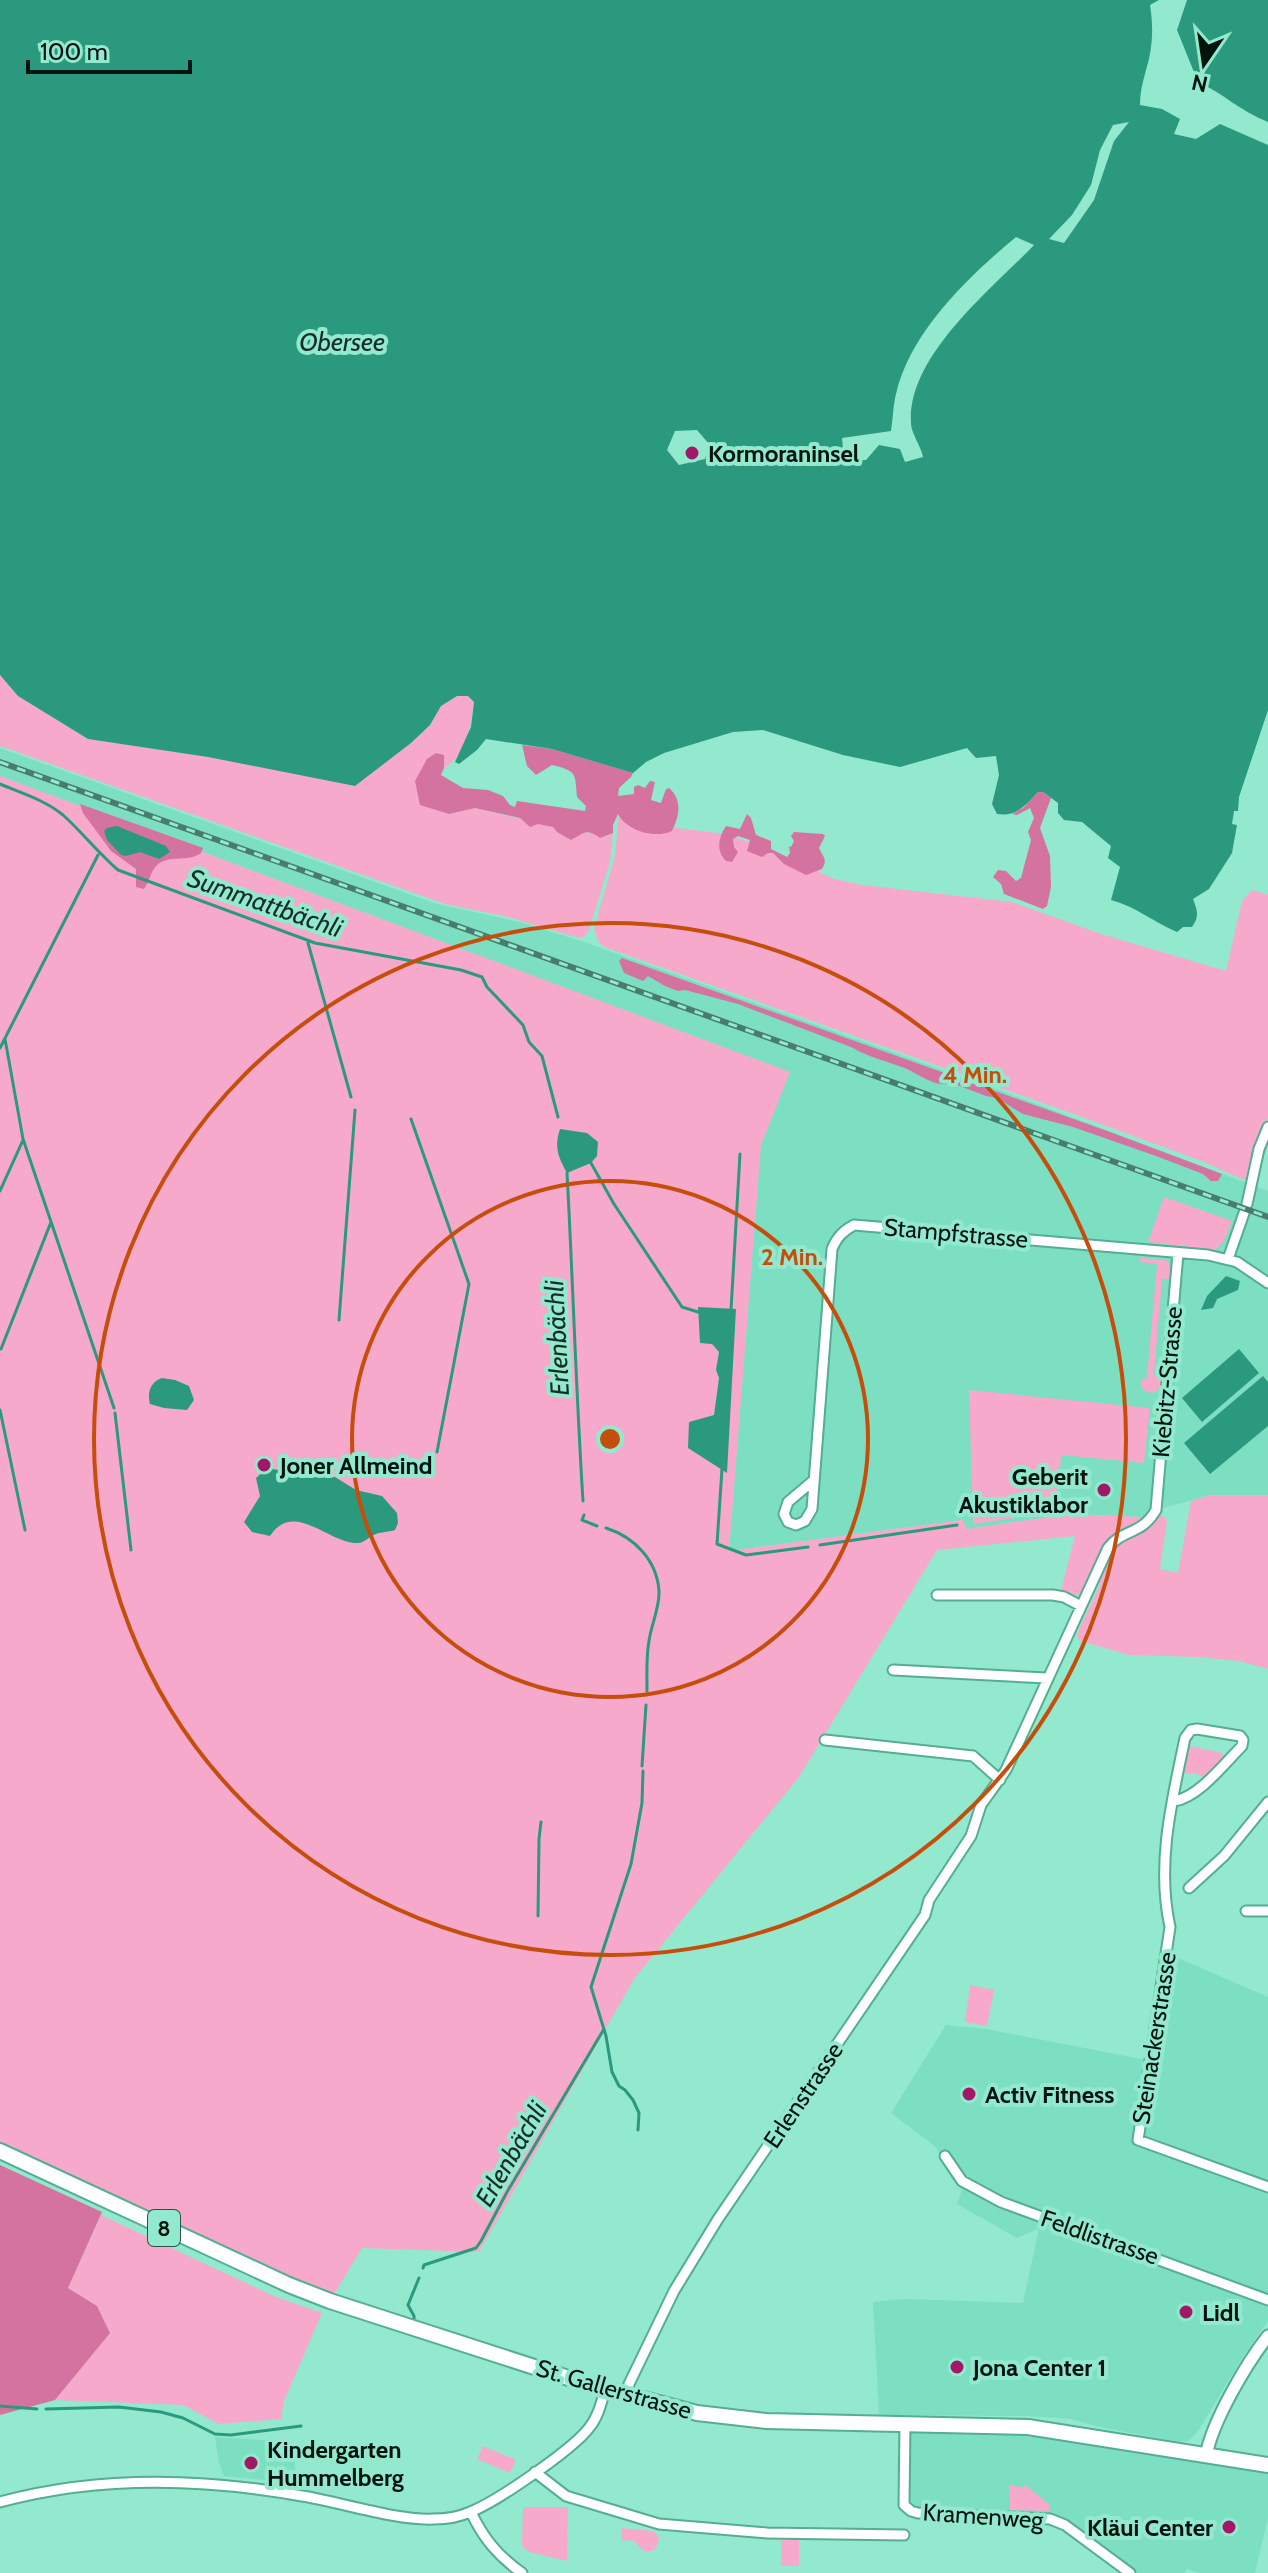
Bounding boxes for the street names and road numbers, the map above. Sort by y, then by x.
street label: Stampfstrasse [883,1212,1029,1254]
street label: Kiebitz-Strasse [1146,1305,1188,1459]
street label: Steinackerstrasse [1126,1950,1182,2126]
street label: Erlenstrasse [757,2037,849,2153]
street label: Feldlistrasse [1037,2203,1163,2271]
road number: 8 [148,2210,180,2246]
street label: St. Gallerstrasse [533,2353,695,2425]
street label: Kramenweg [922,2497,1045,2535]

